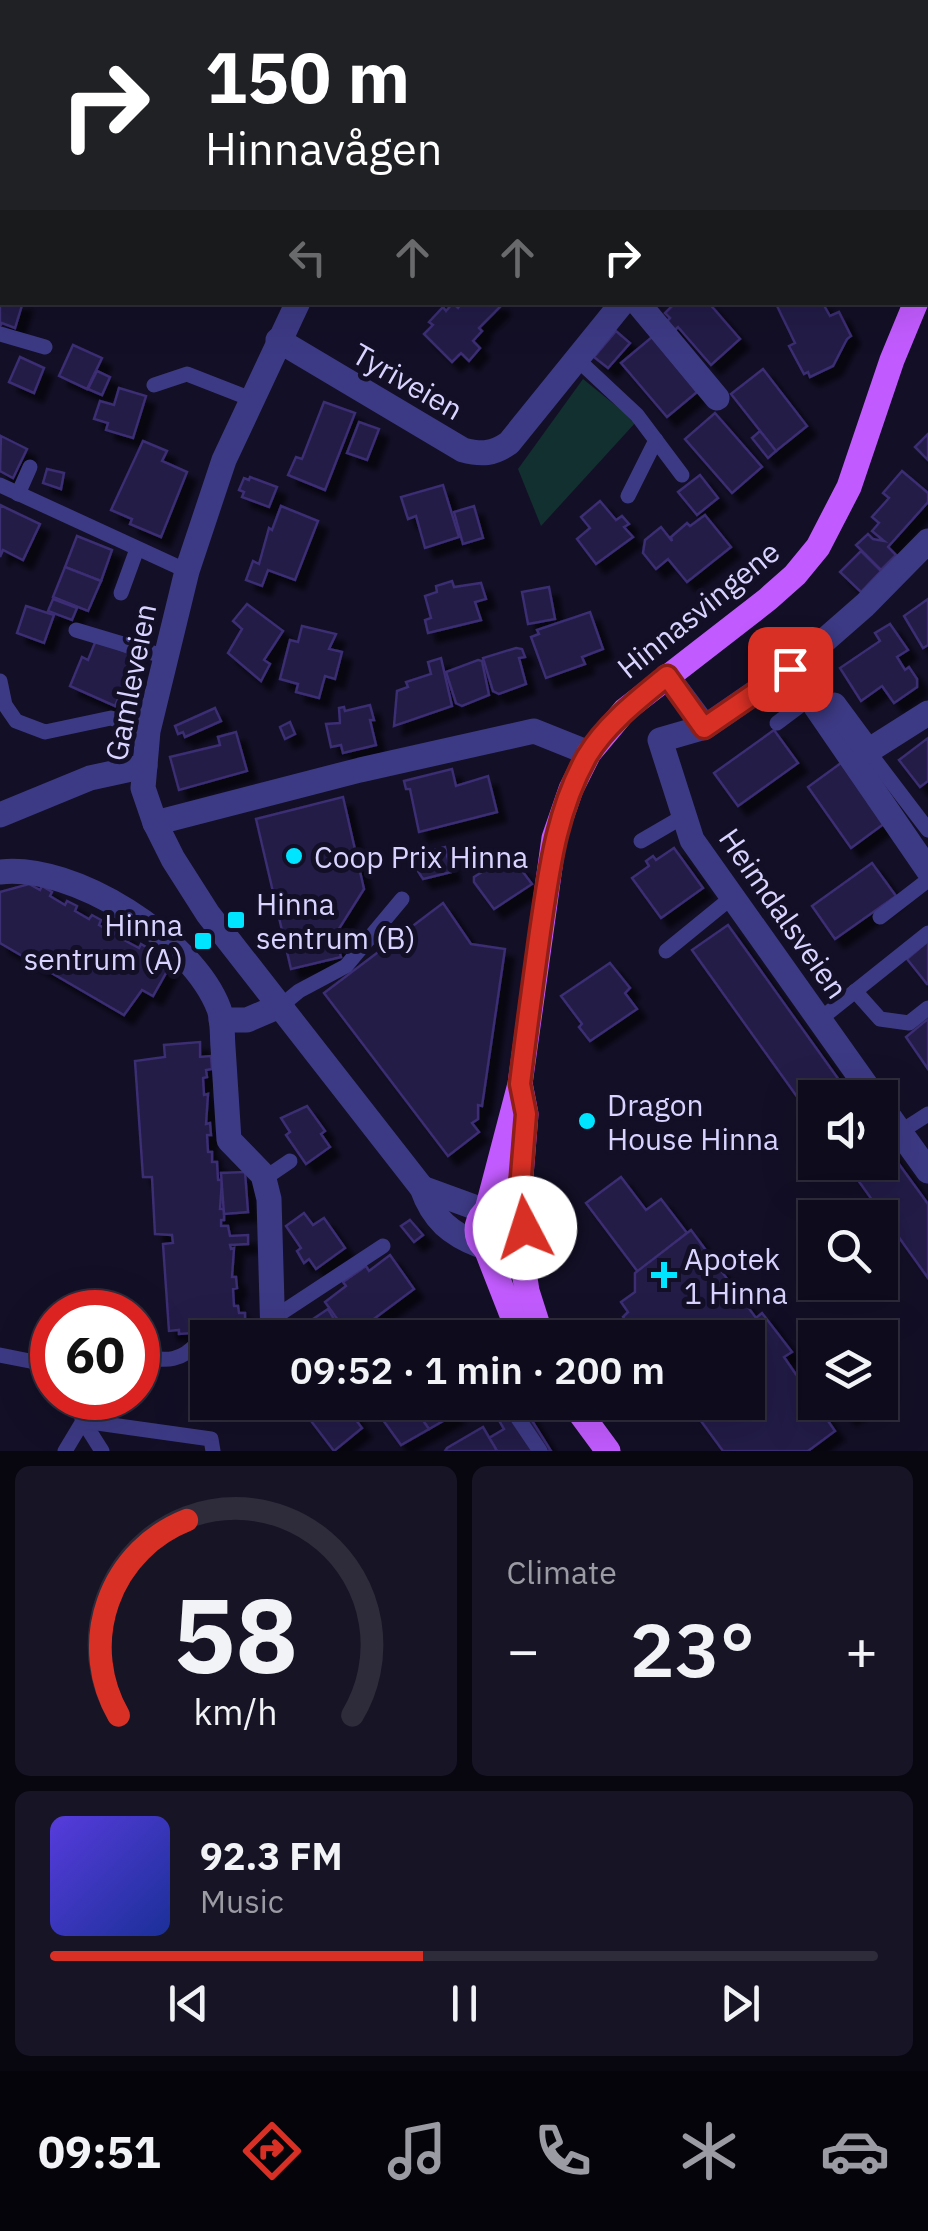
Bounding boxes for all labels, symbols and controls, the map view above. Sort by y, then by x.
text: 150 m [205,31,410,122]
icon: right [40,40,170,170]
text: Hinnavågen [205,119,442,177]
icon: left [280,230,335,285]
icon: ahead [385,230,440,285]
icon: ahead [490,230,545,285]
icon: right [595,230,650,285]
street label: Tyriveien [346,334,470,428]
street label: Hinnasvingene [609,532,787,686]
street label: Gamleveien [96,600,164,764]
pin [748,627,833,712]
icon: arrive [763,642,818,697]
street label: Heimdalsveien [711,820,857,1006]
place label: Coop Prix Hinna [314,837,528,876]
marker: Coop Prix Hinna [283,845,305,867]
place label: Hinna sentrum (B) [256,884,416,957]
place label: Hinna sentrum (A) [24,905,183,978]
marker: Hinna sentrum (B) [225,909,247,931]
marker: Hinna sentrum (A) [192,930,214,952]
map controls [798,1080,898,1420]
button: sound [798,1080,898,1180]
place label: Dragon House Hinna [607,1085,779,1158]
marker: Dragon House Hinna [576,1110,598,1132]
position arrow [473,1176,577,1280]
button: search [798,1200,898,1300]
place label: Apotek 1 Hinna [684,1239,788,1312]
marker: Apotek 1 Hinna [653,1264,675,1286]
speed limit sign: 60 [30,1290,160,1420]
button: layers [798,1320,898,1420]
text: 09:52 · 1 min · 200 m [290,1345,665,1394]
text: Climate [507,1551,617,1593]
text: 58 [173,1566,298,1702]
text: 23° [630,1600,755,1698]
text: − [507,1614,540,1685]
text: + [845,1614,878,1685]
text: km/h [194,1688,278,1735]
text: 92.3 FM [200,1831,343,1880]
text: Music [200,1880,284,1922]
icon: previous [161,1976,216,2031]
icon: pause [437,1976,492,2031]
icon: next [713,1976,768,2031]
icon: directions [237,2116,307,2186]
icon: music [382,2116,452,2186]
icon: phone [528,2116,598,2186]
icon: climate [674,2116,744,2186]
icon: car [820,2116,890,2186]
text: 09:51 [38,2122,161,2180]

